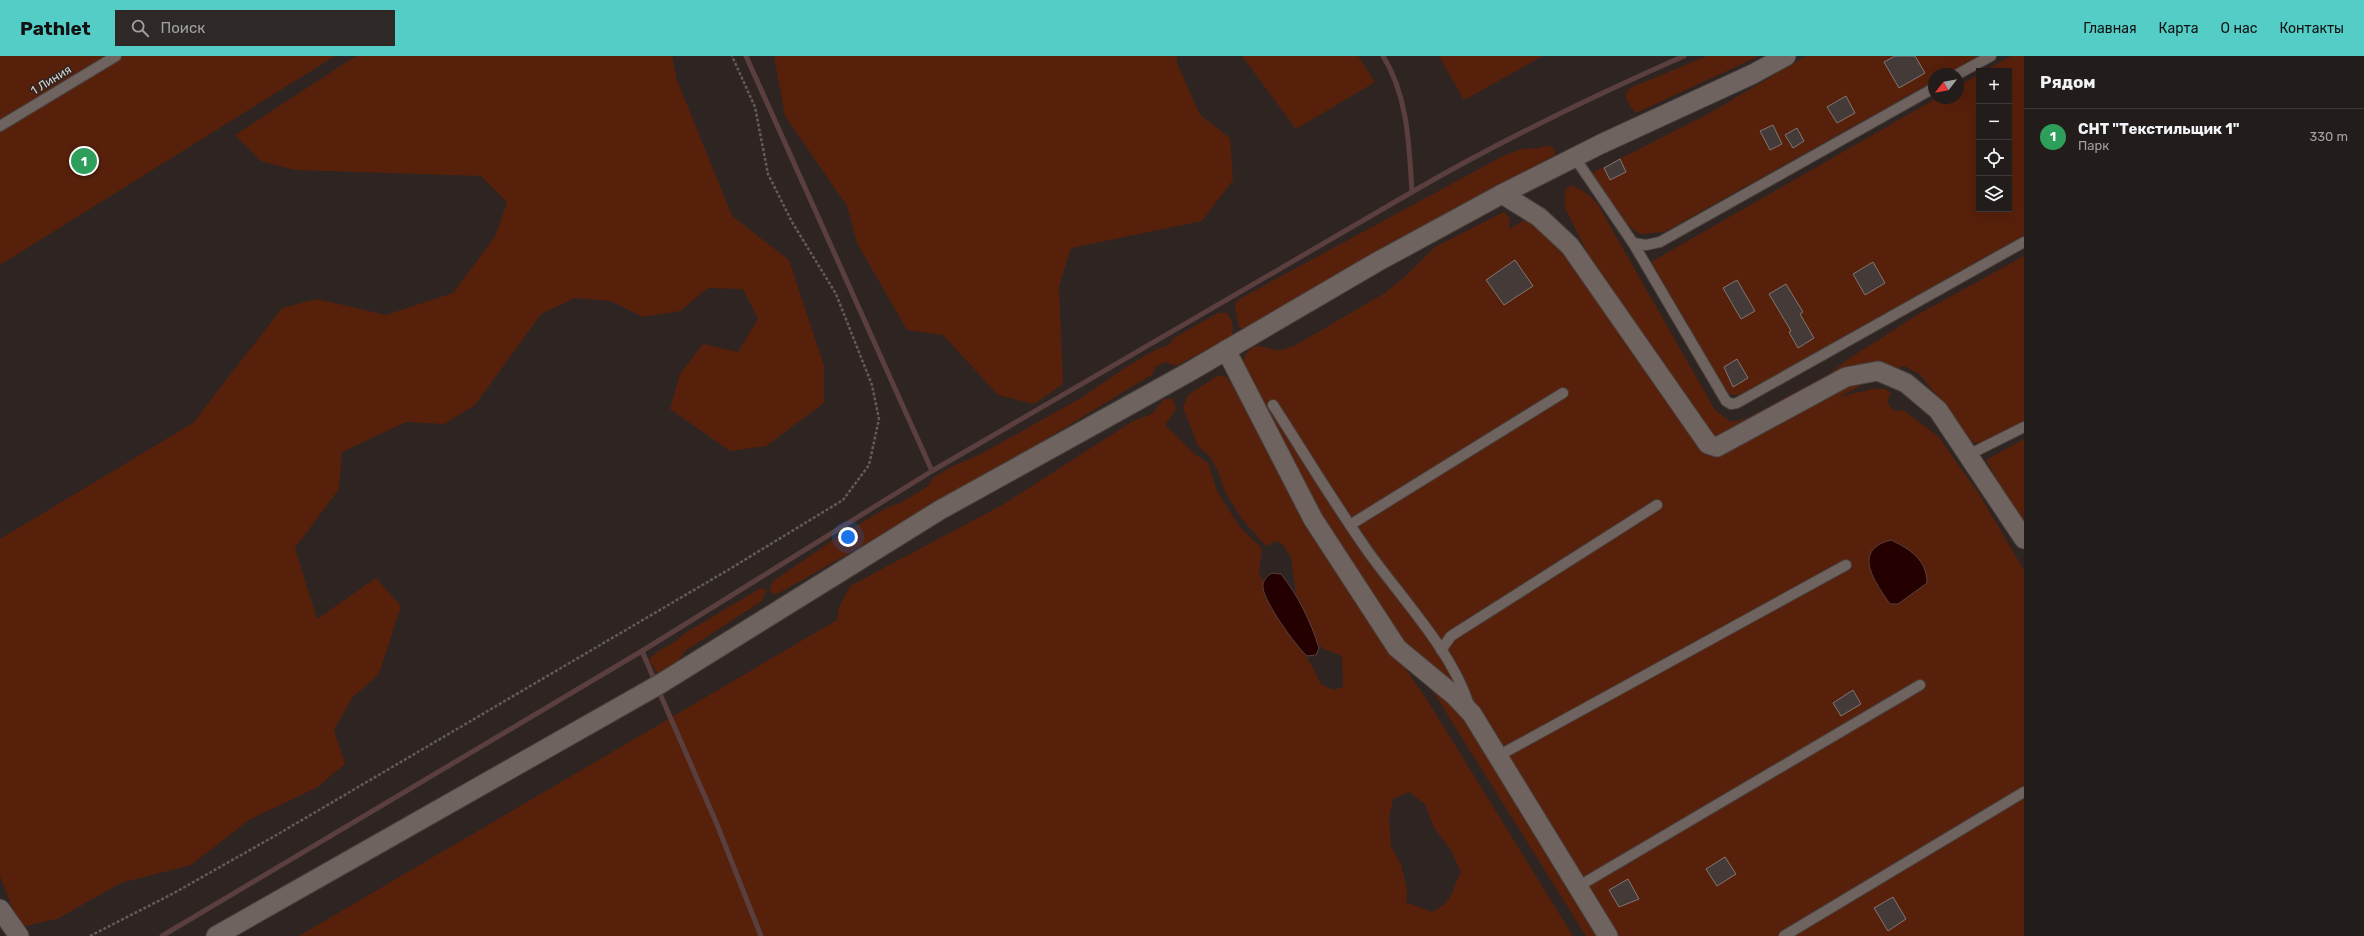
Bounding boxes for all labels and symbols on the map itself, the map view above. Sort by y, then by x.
street label: 1 Линия [28,62,74,98]
north arrow [1928,68,1964,104]
pin: 1 [71,146,97,176]
your location [838,527,858,547]

